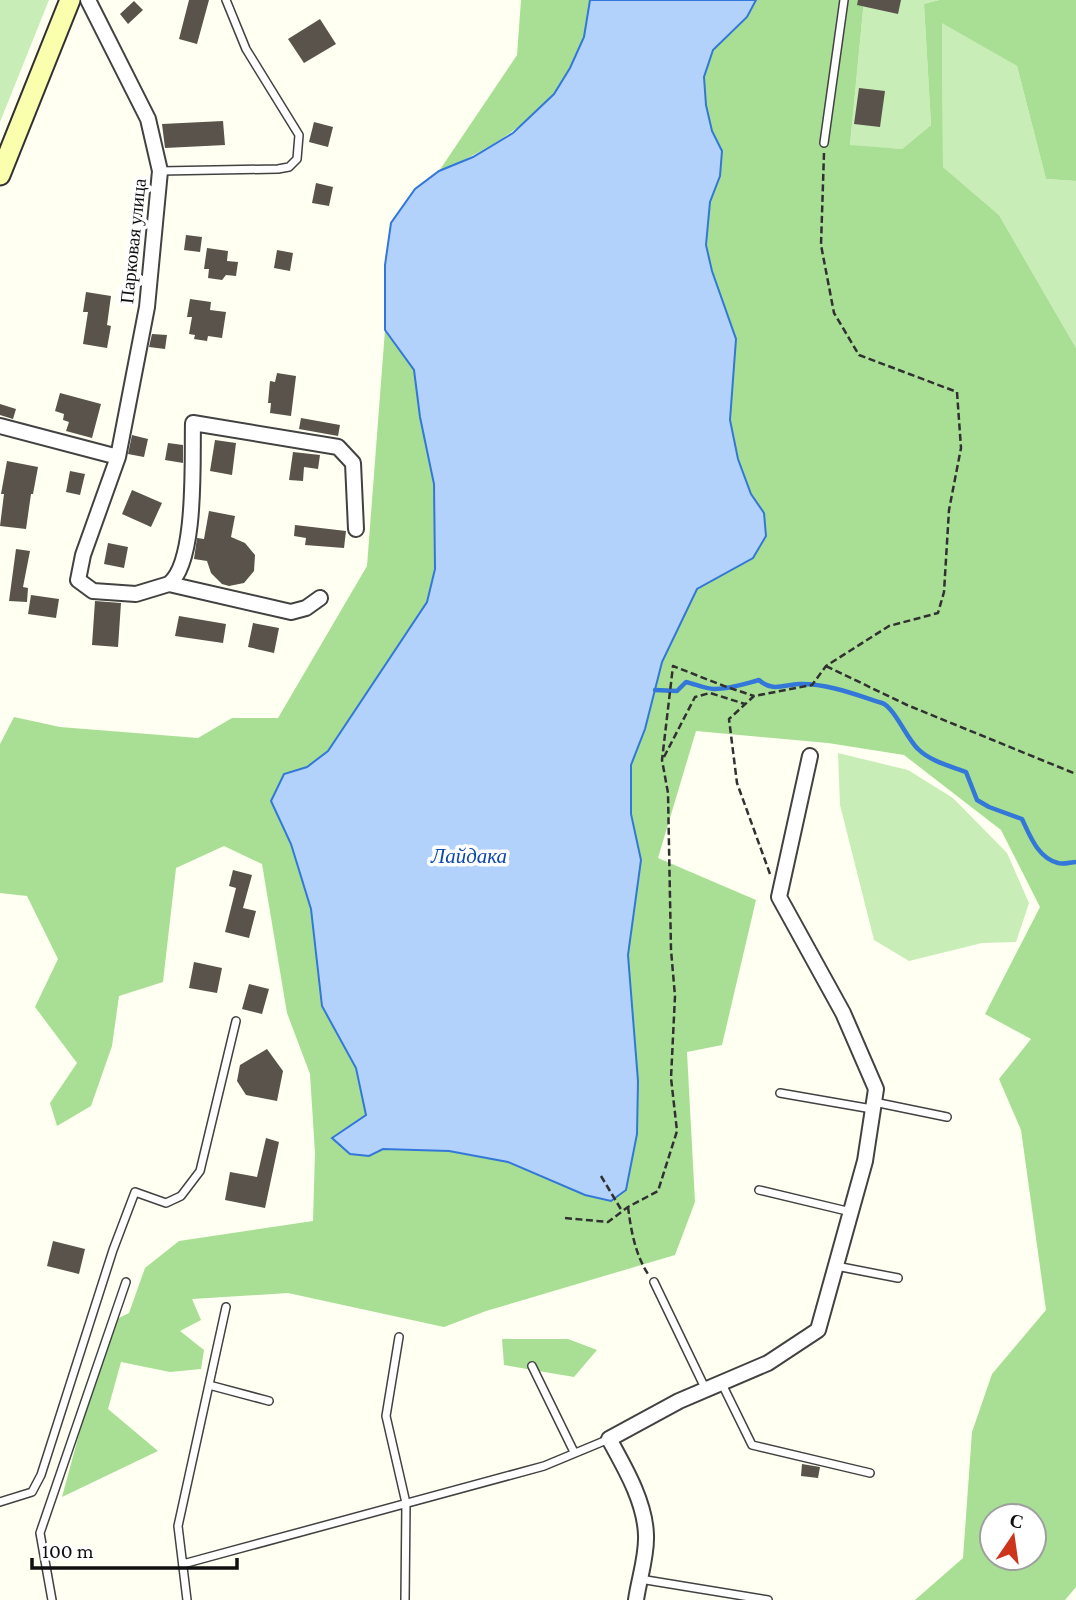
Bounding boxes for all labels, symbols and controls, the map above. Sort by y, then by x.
street label: Парковая улица [116,177,150,305]
water label: Лайдака [430,844,507,868]
north arrow [978,1502,1048,1572]
text: С [1008,1509,1026,1533]
scale bar [32,1526,236,1570]
text: 100 m [42,1539,94,1563]

